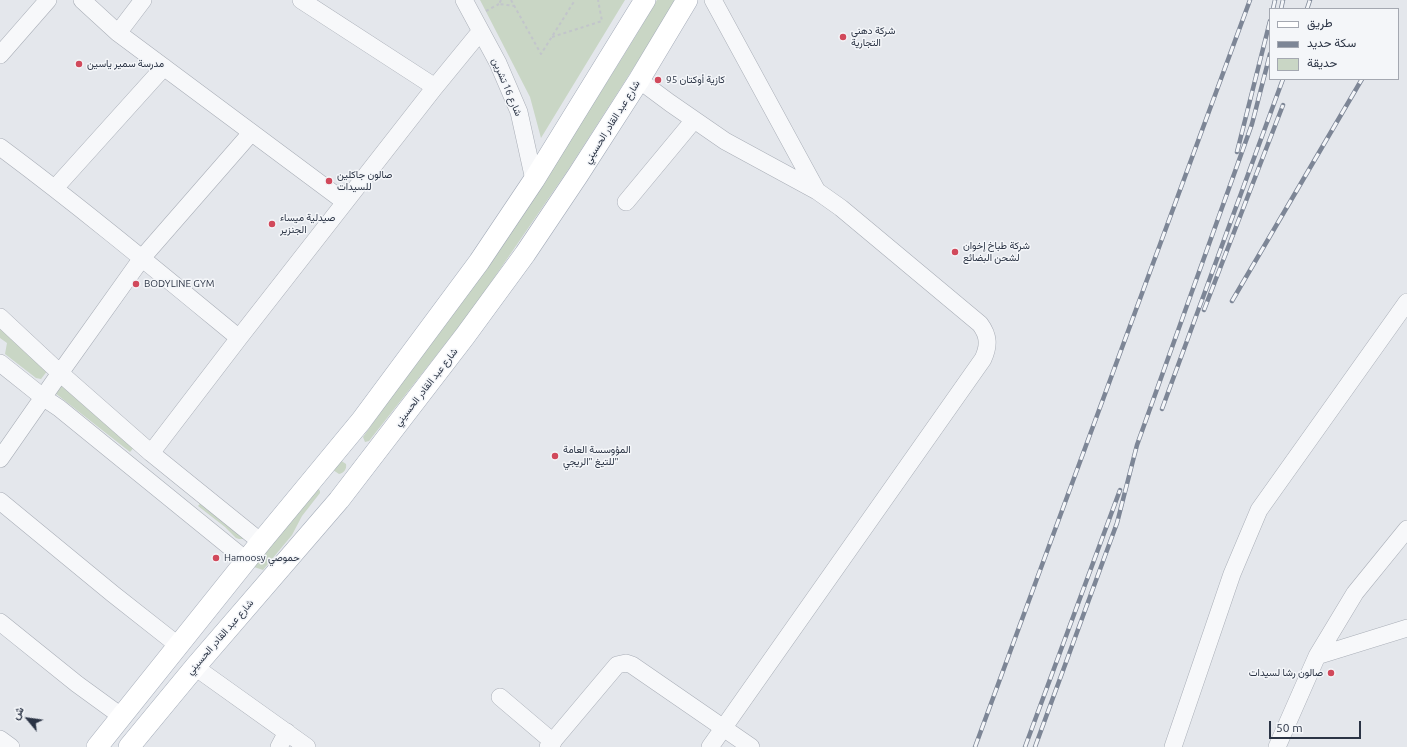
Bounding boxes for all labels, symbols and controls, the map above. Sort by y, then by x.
legend [1269,8,1399,80]
text: طريق [1307,16,1332,29]
place label: شركة دهني التجارية [851,25,895,48]
marker: شركة دهني التجارية [838,32,848,42]
text: سكة حديد [1307,36,1356,49]
street label: شارع 16 تشرين [489,56,525,118]
text: حديقة [1307,56,1337,69]
place label: مدرسة سمير ياسين [87,58,164,70]
marker: مدرسة سمير ياسين [74,59,84,69]
place label: كازية أوكتان 95 [666,74,725,86]
marker: كازية أوكتان 95 [653,75,663,85]
street label: شارع عبد القادر الحسيني [581,78,643,166]
place label: صالون جاكلين للسيدات [337,169,392,192]
marker: صالون جاكلين للسيدات [324,176,334,186]
place label: صيدلية ميساء الجنزير [280,212,335,236]
marker: صيدلية ميساء الجنزير [267,219,277,229]
place label: شركة طباخ إخوان لشحن البضائع [963,240,1030,264]
marker: شركة طباخ إخوان لشحن البضائع [950,247,960,257]
place label: BODYLINE GYM [144,278,214,290]
marker: BODYLINE GYM [131,279,141,289]
street label: شارع عبد القادر الحسيني [392,346,460,428]
place label: المؤوسسة العامة للتيغ "الريجي" [563,444,631,468]
marker: المؤوسسة العامة للتيغ "الريجي" [550,451,560,461]
place label: Hamoosy حموصي [224,552,300,564]
marker: Hamoosy حموصي [211,553,221,563]
street label: شارع عبد القادر الحسيني [184,597,256,677]
place label: صالون رشا لسيدات [1249,667,1323,679]
marker: صالون رشا لسيدات [1326,668,1336,678]
north arrow [8,699,48,739]
text: ش [9,704,26,722]
scale bar [1271,713,1363,739]
text: 50 m [1276,721,1303,734]

